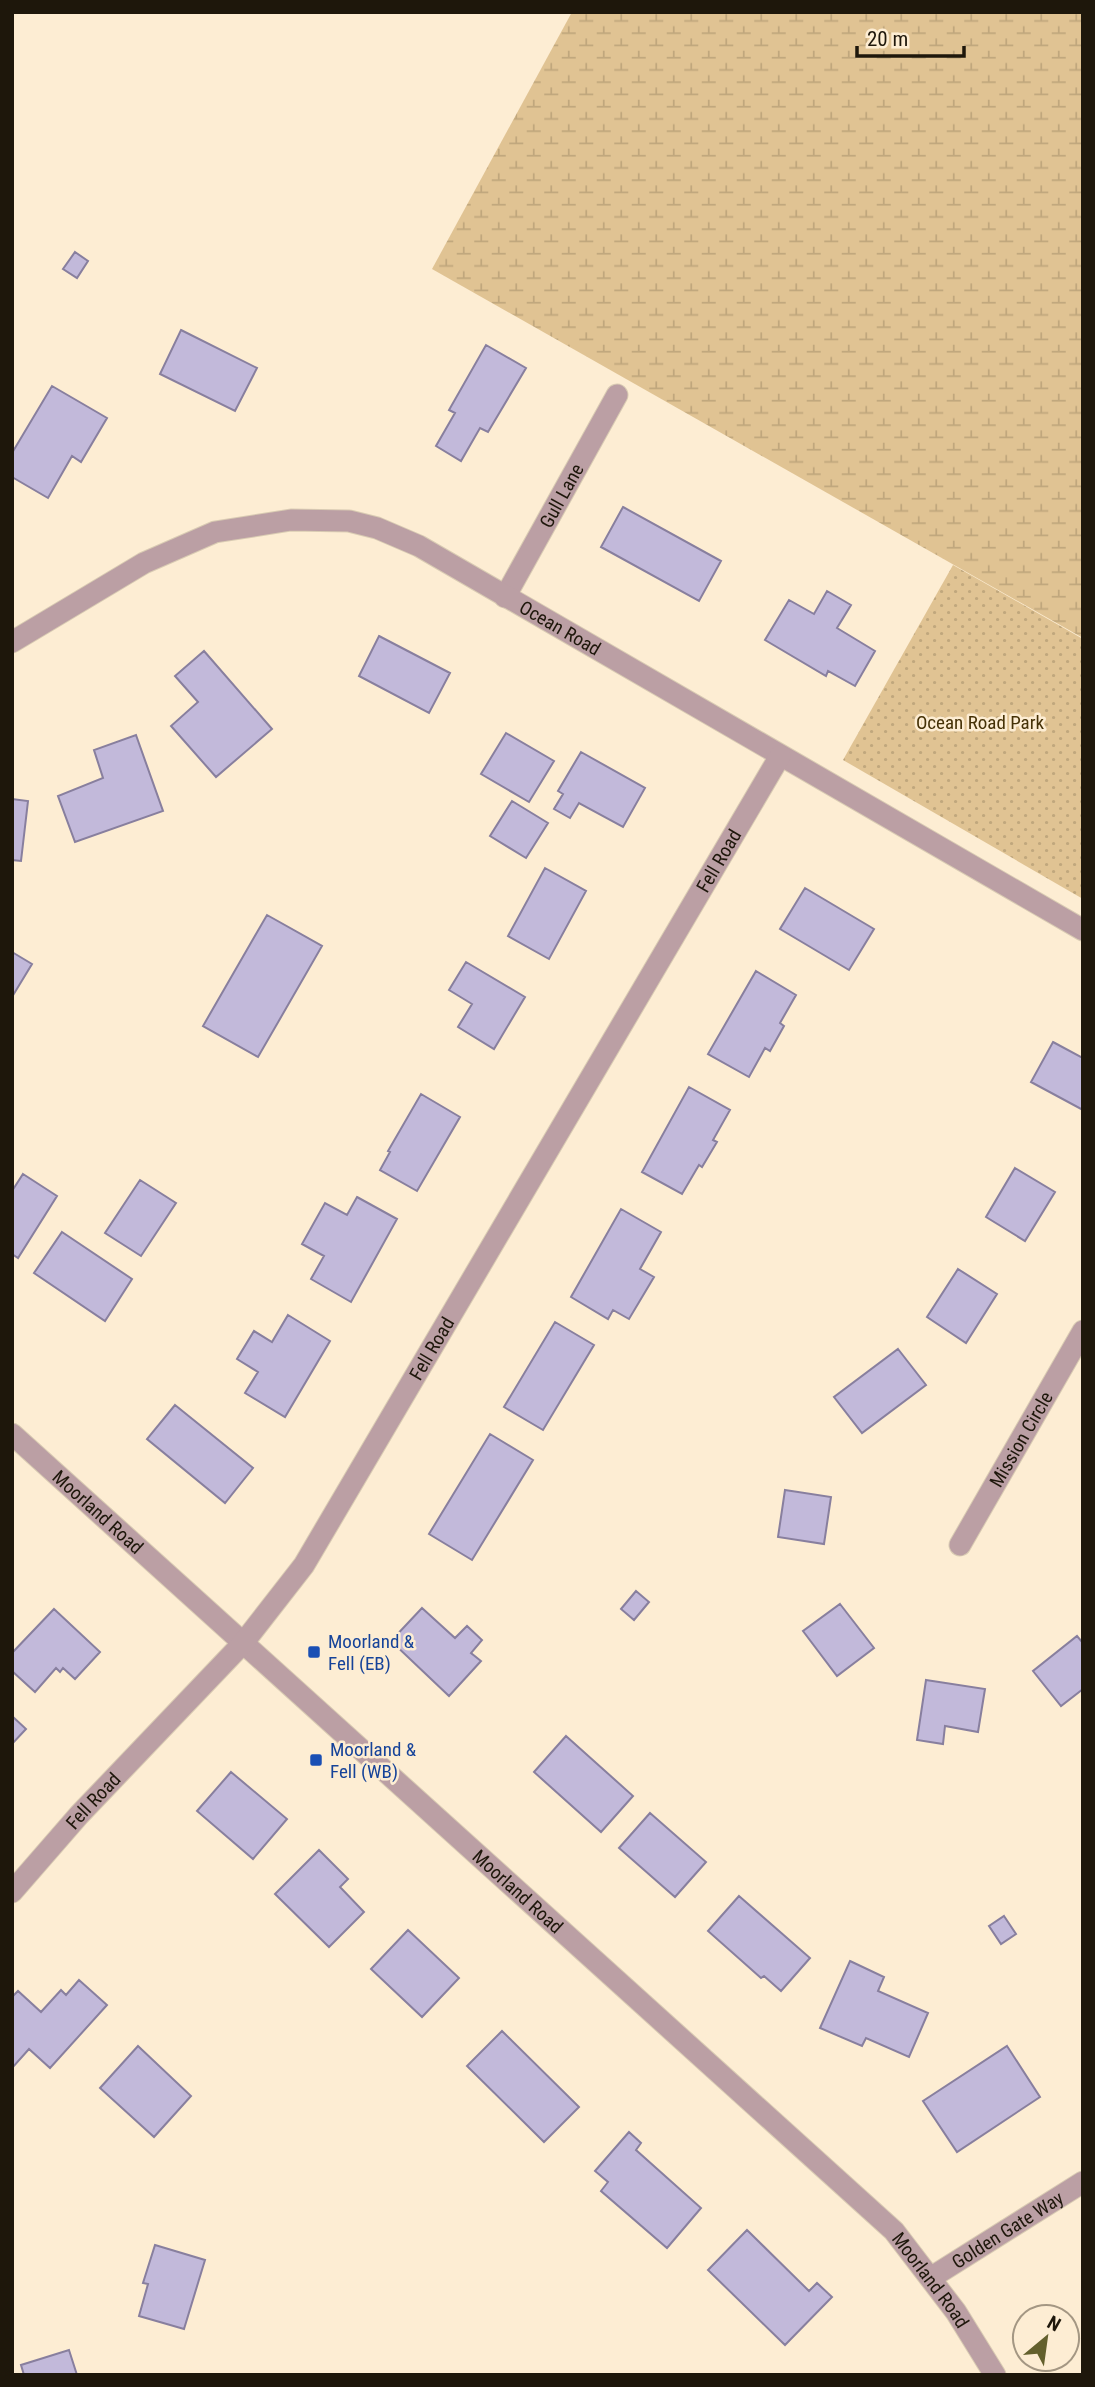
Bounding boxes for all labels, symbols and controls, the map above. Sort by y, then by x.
scale bar [857,14,964,58]
text: 20 m [867,27,908,51]
street label: Gull Lane [535,460,589,532]
street label: Ocean Road [515,596,605,661]
park label: Ocean Road Park [916,711,1045,734]
street label: Fell Road [691,825,746,897]
street label: Fell Road [404,1313,459,1384]
street label: Mission Circle [985,1388,1058,1491]
street label: Moorland Road [48,1465,148,1559]
place label: Moorland & Fell (EB) [328,1630,415,1675]
marker: Moorland & Fell (EB) [306,1644,322,1660]
place label: Moorland & Fell (WB) [330,1738,417,1783]
marker: Moorland & Fell (WB) [308,1752,324,1768]
street label: Fell Road [61,1768,125,1834]
street label: Moorland Road [468,1845,568,1938]
street label: Golden Gate Way [948,2186,1068,2274]
street label: Moorland Road [887,2228,974,2332]
north arrow [1011,2303,1081,2373]
text: N [1043,2311,1065,2336]

